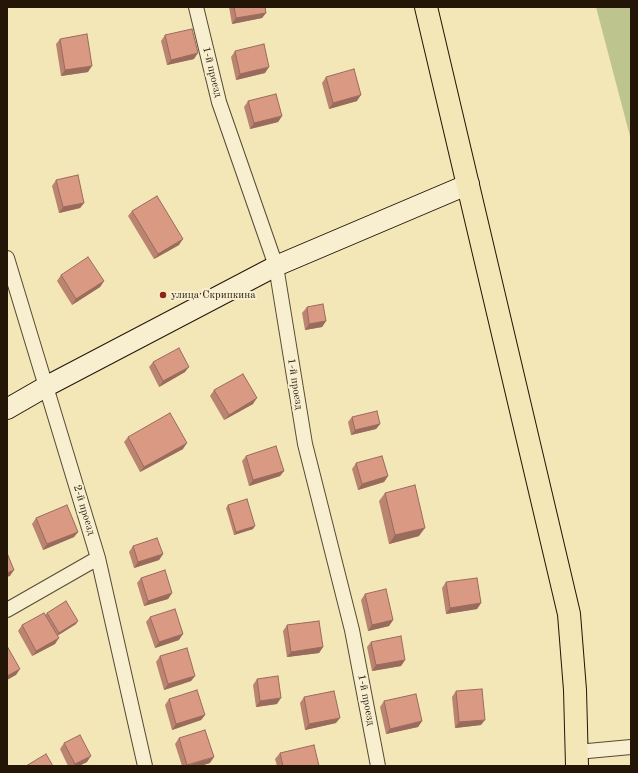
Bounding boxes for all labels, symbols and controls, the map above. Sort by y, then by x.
street label: 1-й проезд [199,45,225,99]
place label: улица Скрипкина [171,288,256,302]
marker: улица Скрипкина [158,290,168,300]
street label: 1-й проезд [284,357,306,411]
street label: 2-й проезд [70,483,98,537]
street label: 1-й проезд [355,673,377,727]

